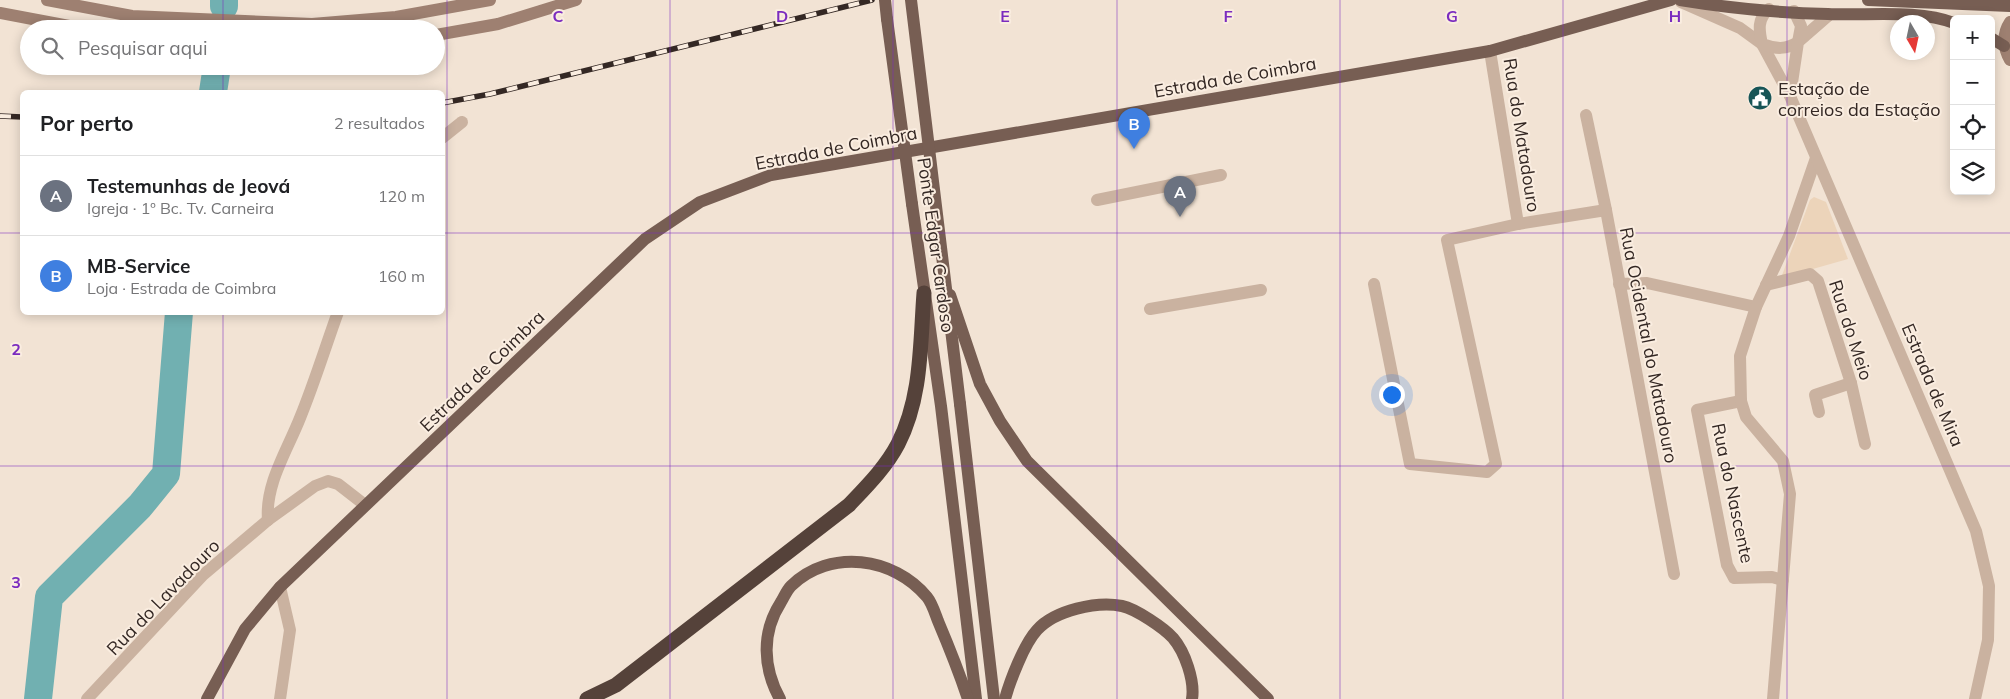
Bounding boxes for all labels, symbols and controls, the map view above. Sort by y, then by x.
text: C [553,6,564,26]
text: D [776,6,788,26]
text: E [1000,6,1010,26]
text: F [1223,6,1233,26]
text: G [1446,6,1458,26]
text: H [1669,6,1681,26]
north arrow [1890,15,1935,60]
map controls [1950,15,1995,195]
button: + [1950,15,1995,60]
search box [20,20,445,75]
icon: search [38,34,66,62]
text: Pesquisar aqui [78,36,208,60]
street label: Estrada de Coimbra [1152,51,1318,103]
street label: Rua do Matadouro [1498,56,1546,214]
button: − [1950,60,1995,105]
place label: Estação de correios da Estação [1778,77,1941,121]
public building icon: Estação de correios da Estação [1747,85,1773,111]
button: locate [1950,105,1995,150]
pin: B [1118,108,1150,149]
text: Por perto [40,110,134,136]
text: 2 resultados [334,113,425,133]
street label: Estrada de Coimbra [753,121,919,175]
button: layers [1950,150,1995,195]
street label: Ponte Edgar Cardoso [912,156,960,334]
text: Testemunhas de Jeová [87,174,290,198]
pin: A [1164,176,1196,217]
text: A [50,186,62,206]
text: 120 m [378,186,425,206]
text: Igreja · 1º Bc. Tv. Carneira [87,198,274,218]
street label: Rua Ocidental do Matadouro [1615,225,1683,465]
text: MB-Service [87,254,190,278]
text: B [50,266,62,286]
text: 160 m [378,266,425,286]
street label: Rua do Meio [1824,277,1878,383]
text: Loja · Estrada de Coimbra [87,278,276,298]
street label: Estrada de Coimbra [415,306,549,436]
street label: Estrada de Mira [1897,320,1969,450]
text: 2 [11,339,21,359]
your location [1379,382,1405,408]
street label: Rua do Nascente [1707,421,1759,565]
street label: Rua do Lavadouro [102,534,224,660]
text: 3 [11,572,21,592]

